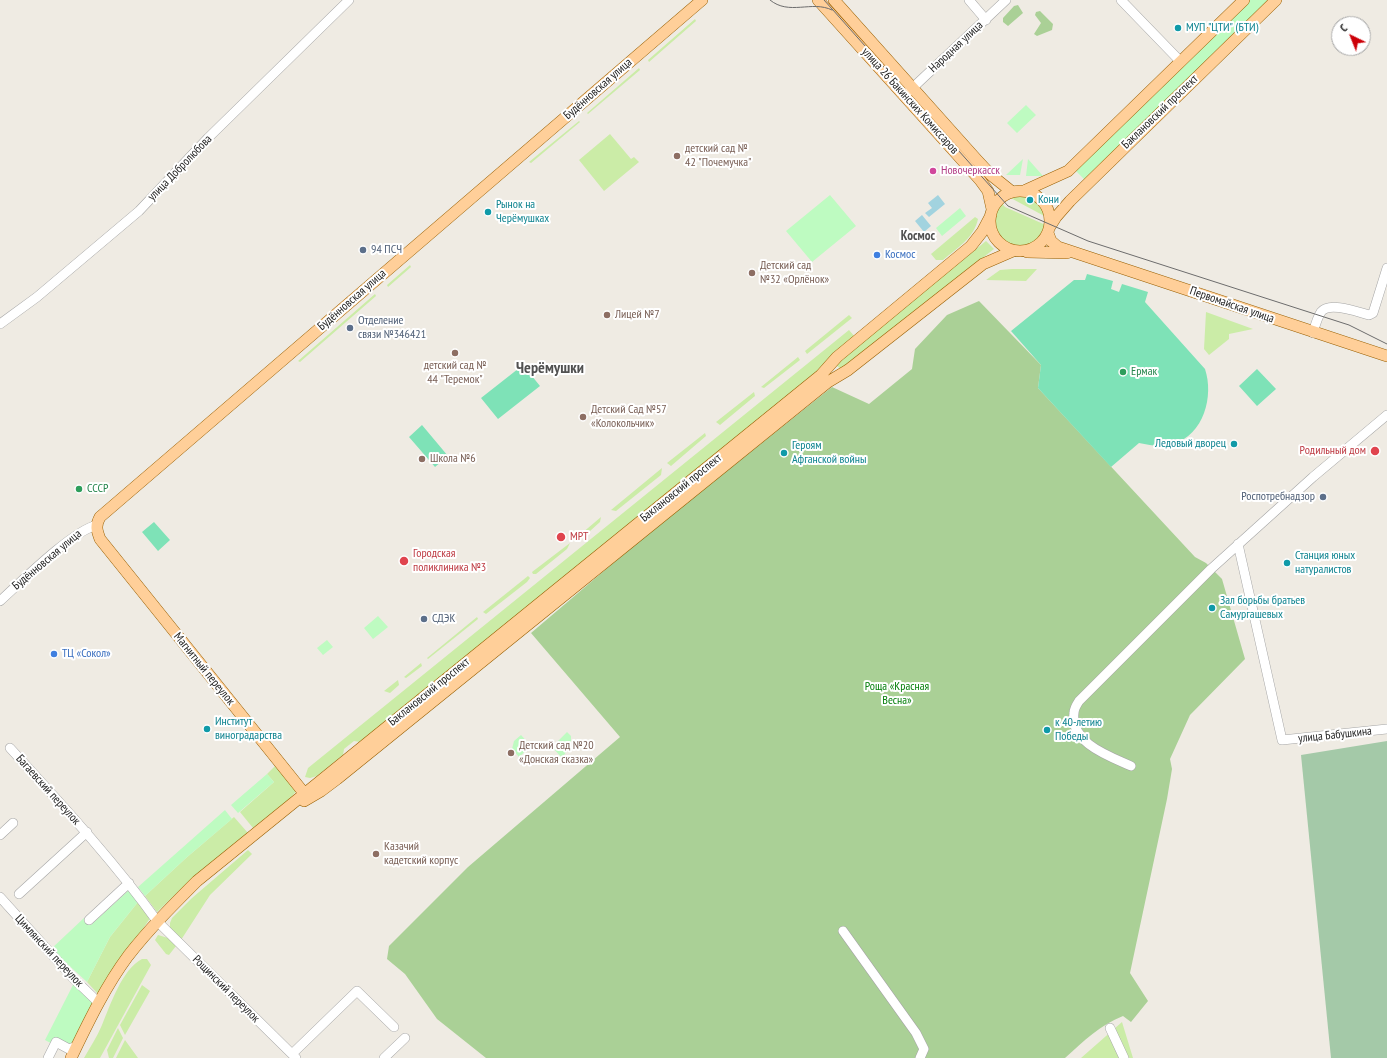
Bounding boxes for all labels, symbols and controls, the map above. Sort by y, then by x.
north arrow [1331,16,1371,56]
street label: Народная улица [926,18,986,76]
place label: МУП "ЦТИ" (БТИ) [1186,21,1258,35]
text: С [1337,21,1350,35]
marker: МУП "ЦТИ" (БТИ) [1173,23,1183,33]
street label: улица 26 Бакинских Комиссаров [859,45,961,157]
street label: Будённовская улица [561,55,635,123]
street label: Баклановский проспект [1119,72,1201,152]
street label: улица Добролюбова [145,132,215,204]
place label: детский сад № 42 "Почемучка" [685,142,751,170]
marker: детский сад № 42 "Почемучка" [672,151,682,161]
place label: Новочеркасск [941,164,1000,178]
marker: Новочеркасск [928,166,938,176]
place label: Кони [1038,193,1059,207]
marker: Кони [1025,195,1035,205]
place label: Рынок на Черёмушках [496,198,549,226]
marker: Рынок на Черёмушках [483,207,493,217]
district label: Космос [901,228,935,244]
place label: 94 ПСЧ [371,243,402,257]
marker: 94 ПСЧ [358,245,368,255]
place label: Космос [885,248,916,262]
marker: Космос [872,250,882,260]
place label: Детский сад №32 «Орлёнок» [760,259,829,287]
street label: Будённовская улица [315,266,389,334]
marker: Детский сад №32 «Орлёнок» [747,268,757,278]
street label: Первомайская улица [1188,284,1276,326]
place label: Лицей №7 [615,308,660,322]
marker: Лицей №7 [602,310,612,320]
place label: Отделение связи №346421 [358,314,426,342]
marker: Отделение связи №346421 [345,323,355,333]
marker: детский сад № 44 "Теремок" [450,348,460,358]
district label: Черёмушки [516,358,584,378]
place label: детский сад № 44 "Теремок" [424,359,486,387]
place label: Ермак [1131,365,1157,379]
marker: Ермак [1118,367,1128,377]
place label: Детский Сад №57 «Колокольчик» [591,403,667,431]
marker: Детский Сад №57 «Колокольчик» [578,412,588,422]
place label: Ледовый дворец [1155,437,1226,451]
place label: Героям Афганской войны [792,439,866,467]
marker: Ледовый дворец [1229,439,1239,449]
place label: Родильный дом [1300,444,1366,458]
marker: Родильный дом [1369,445,1381,457]
marker: Героям Афганской войны [779,448,789,458]
street label: Баклановский проспект [637,451,725,525]
place label: Школа №6 [430,452,476,466]
marker: Школа №6 [417,454,427,464]
place label: СССР [87,482,108,496]
marker: СССР [74,484,84,494]
place label: Роспотребнадзор [1241,490,1315,504]
marker: Роспотребнадзор [1318,492,1328,502]
street label: Будённовская улица [9,527,85,593]
place label: МРТ [570,530,588,544]
marker: МРТ [555,531,567,543]
place label: Городская поликлиника №3 [413,547,486,575]
place label: Станция юных натуралистов [1295,549,1355,577]
marker: Городская поликлиника №3 [398,555,410,567]
marker: Станция юных натуралистов [1282,558,1292,568]
place label: Зал борьбы братьев Самургашевых [1220,594,1305,622]
marker: Зал борьбы братьев Самургашевых [1207,603,1217,613]
place label: СДЭК [432,612,455,626]
marker: СДЭК [419,614,429,624]
street label: Магнитный переулок [170,630,238,708]
place label: ТЦ «Сокол» [62,647,111,661]
marker: ТЦ «Сокол» [49,649,59,659]
street label: Баклановский проспект [385,655,473,729]
park label: Роща «Красная Весна» [865,680,929,708]
place label: Институт виноградарства [215,715,282,743]
place label: к 40-летию Победы [1055,716,1102,744]
marker: Институт виноградарства [202,724,212,734]
street label: улица Бабушкина [1297,724,1373,746]
marker: к 40-летию Победы [1042,725,1052,735]
place label: Детский сад №20 «Донская сказка» [519,739,594,767]
marker: Детский сад №20 «Донская сказка» [506,748,516,758]
street label: Багаевский переулок [13,752,83,828]
place label: Казачий кадетский корпус [384,840,458,868]
marker: Казачий кадетский корпус [371,849,381,859]
street label: Цимлянский переулок [12,912,86,990]
street label: Рощинский переулок [189,952,263,1026]

